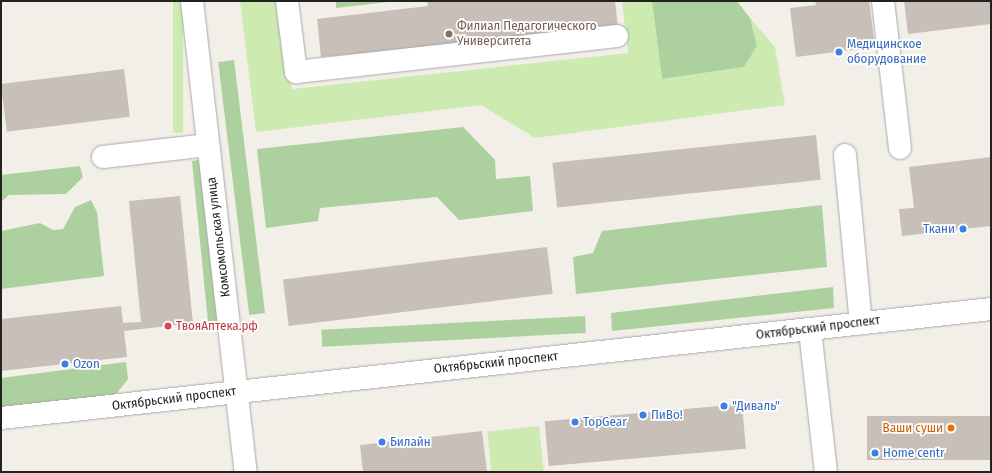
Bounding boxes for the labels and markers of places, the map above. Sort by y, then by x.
place label: Филиал Педагогического Университета [457,19,597,50]
marker: Филиал Педагогического Университета [444,29,454,39]
place label: Медицинское оборудование [847,37,926,68]
marker: Медицинское оборудование [834,47,844,57]
place label: Ткани [923,221,955,237]
marker: Ткани [958,224,968,234]
place label: ТвояАптека.рф [176,318,258,334]
marker: ТвояАптека.рф [163,321,173,331]
place label: Ozon [73,356,100,372]
marker: Ozon [60,359,70,369]
place label: "Диваль" [732,398,780,414]
marker: "Диваль" [719,401,729,411]
place label: ПиВо! [651,407,683,423]
marker: ПиВо! [638,410,648,420]
place label: TopGear [583,414,627,430]
marker: TopGear [570,417,580,427]
place label: Ваши суши [883,420,943,436]
marker: Ваши суши [946,423,956,433]
place label: Билайн [390,434,431,450]
marker: Билайн [377,437,387,447]
place label: Home centr [883,445,945,461]
marker: Home centr [870,448,880,458]

